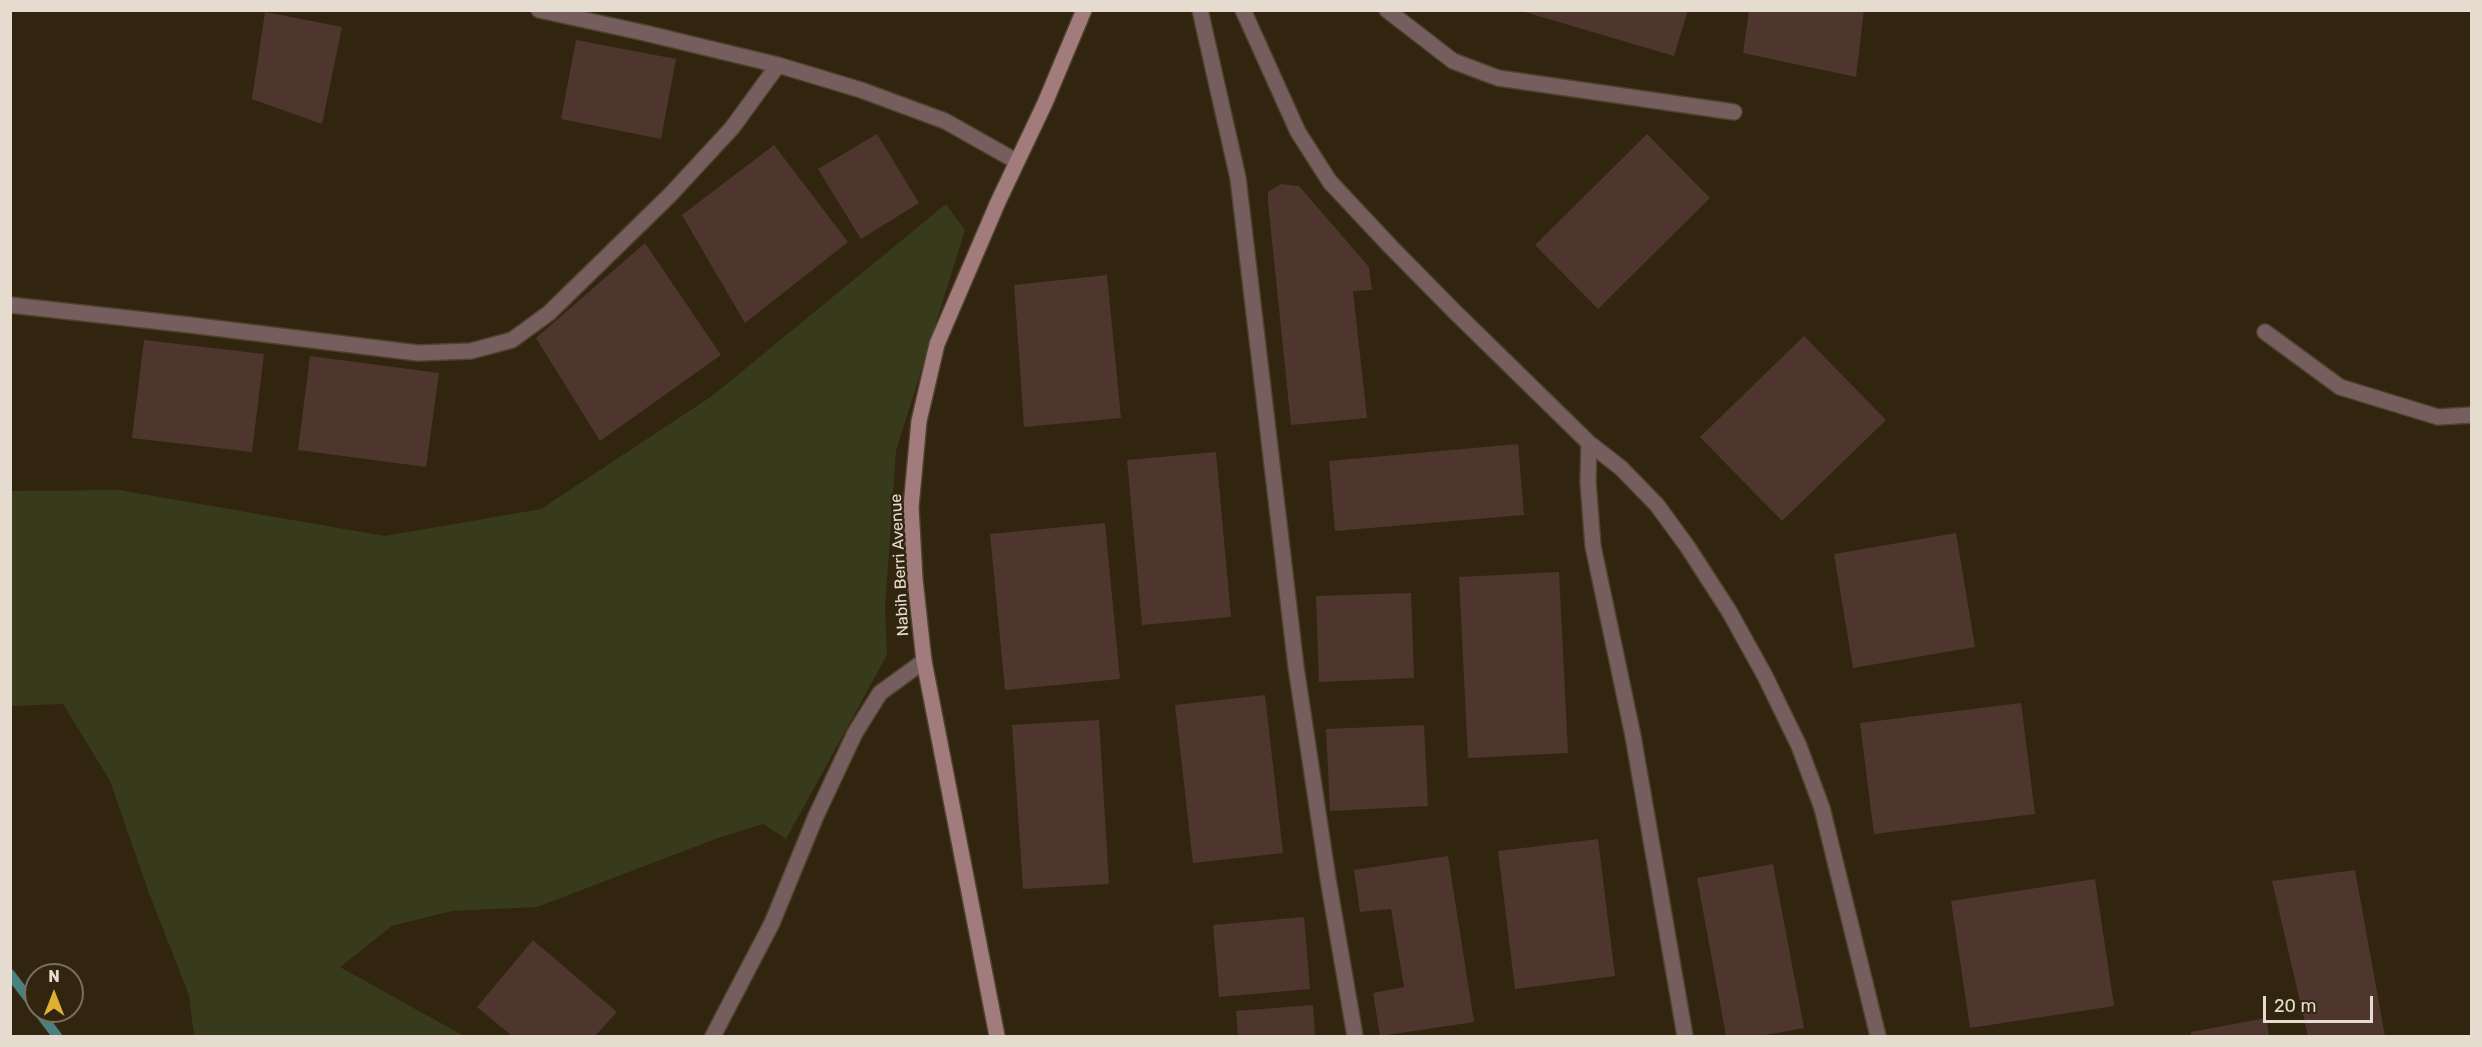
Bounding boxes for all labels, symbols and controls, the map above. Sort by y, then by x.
street label: Nabih Berri Avenue [887,493,913,637]
north arrow [24,963,84,1023]
text: N [48,967,60,986]
scale bar [2266,984,2376,1022]
text: 20 m [2274,995,2316,1017]

